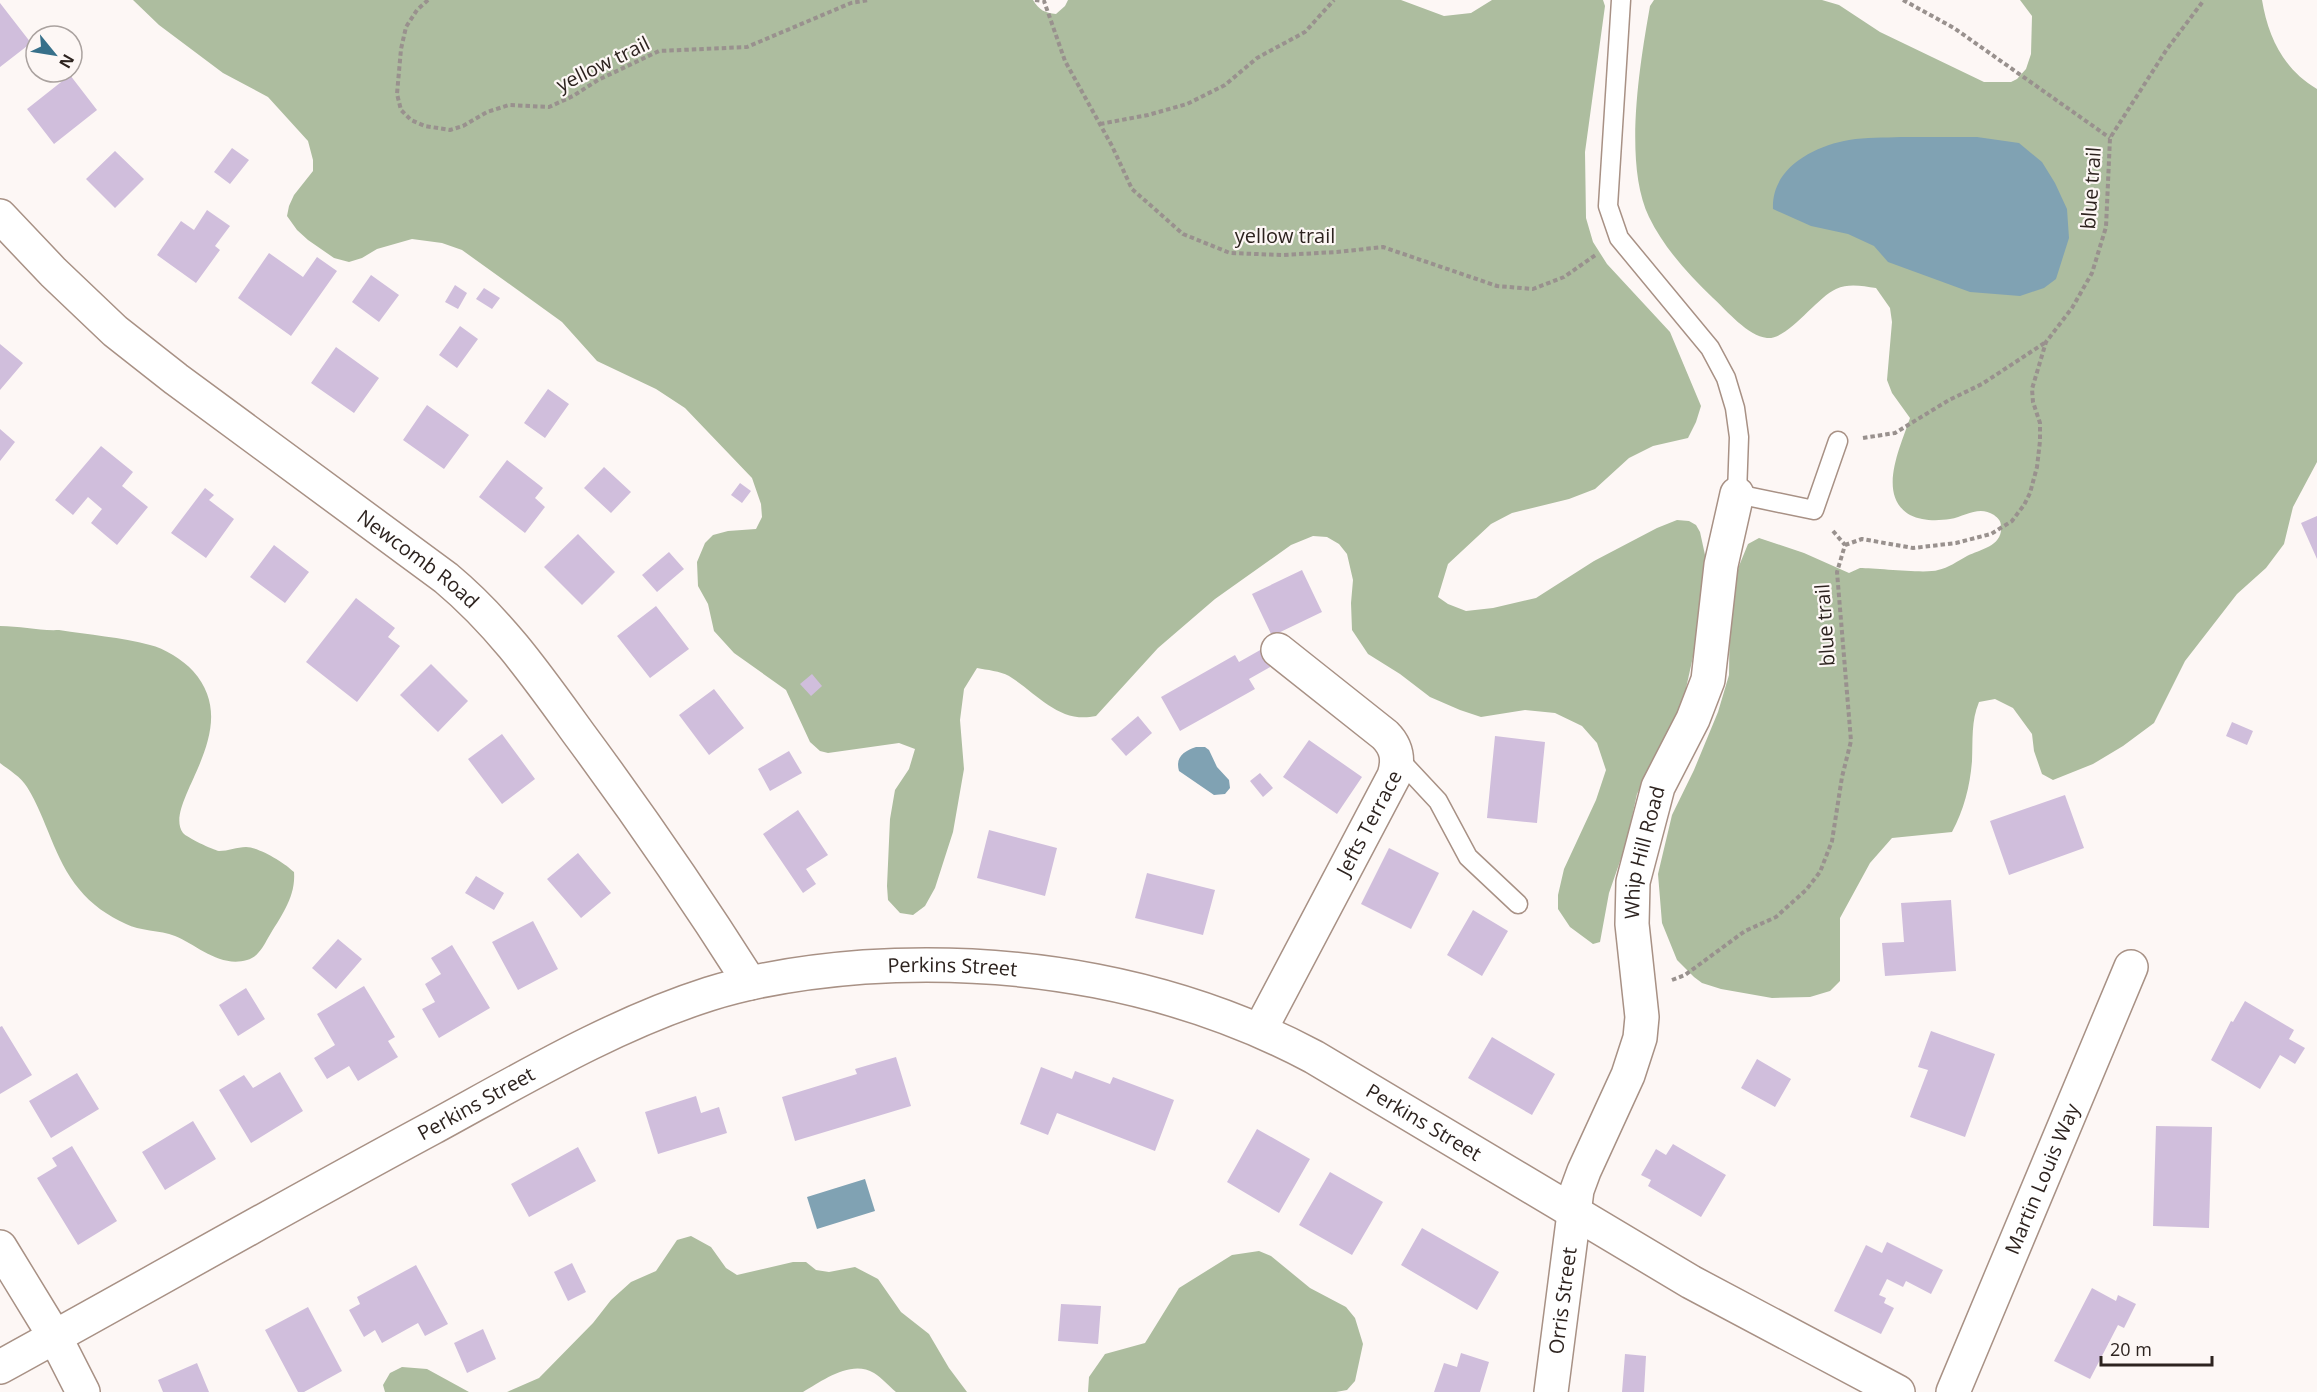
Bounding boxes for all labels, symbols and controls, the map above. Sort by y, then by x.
north arrow [24,24,84,84]
street label: yellow trail [552,29,654,98]
text: N [54,50,80,73]
street label: blue trail [2074,146,2107,230]
street label: yellow trail [1235,222,1335,249]
street label: Newcomb Road [352,503,485,614]
street label: blue trail [1808,583,1841,667]
street label: Jefts Terrace [1329,765,1408,882]
street label: Whip Hill Road [1618,783,1671,919]
street label: Perkins Street [887,951,1019,982]
street label: Perkins Street [412,1060,539,1146]
street label: Perkins Street [1361,1077,1487,1167]
street label: Martin Louis Way [1998,1098,2086,1258]
street label: Orris Street [1542,1246,1583,1356]
scale bar [2101,1329,2212,1367]
text: 20 m [2110,1337,2152,1361]

